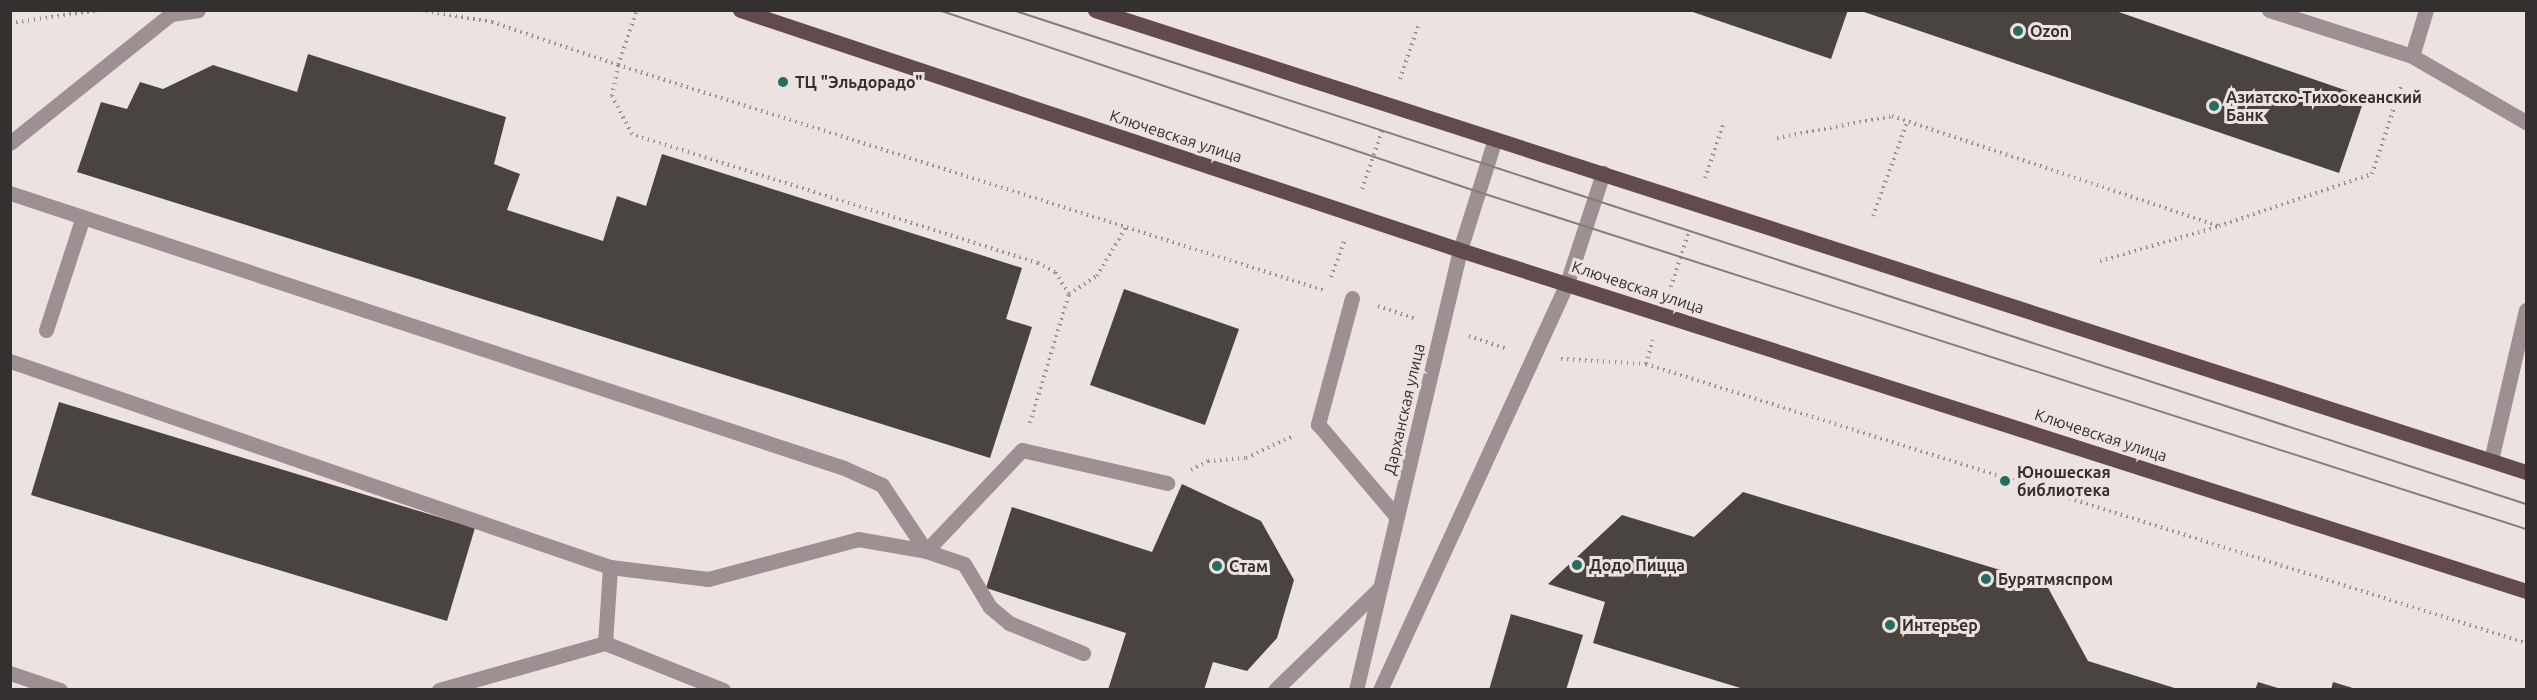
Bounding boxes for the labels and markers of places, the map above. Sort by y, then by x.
place label: Ozon [2030,21,2069,41]
marker: Ozon [2011,24,2025,38]
place label: ТЦ "Эльдорадо" [795,72,922,92]
marker: ТЦ "Эльдорадо" [776,75,790,89]
place label: Азиатско-Тихоокеанский Банк [2226,87,2422,125]
marker: Азиатско-Тихоокеанский Банк [2207,99,2221,113]
place label: Юношеская библиотека [2017,462,2111,500]
marker: Юношеская библиотека [1998,474,2012,488]
place label: Додо Пицца [1589,555,1685,575]
place label: Стам [1229,556,1268,576]
marker: Додо Пицца [1570,558,1584,572]
marker: Стам [1210,559,1224,573]
place label: Бурятмяспром [1998,569,2113,589]
marker: Бурятмяспром [1979,572,1993,586]
place label: Интерьер [1902,615,1978,635]
marker: Интерьер [1883,618,1897,632]

